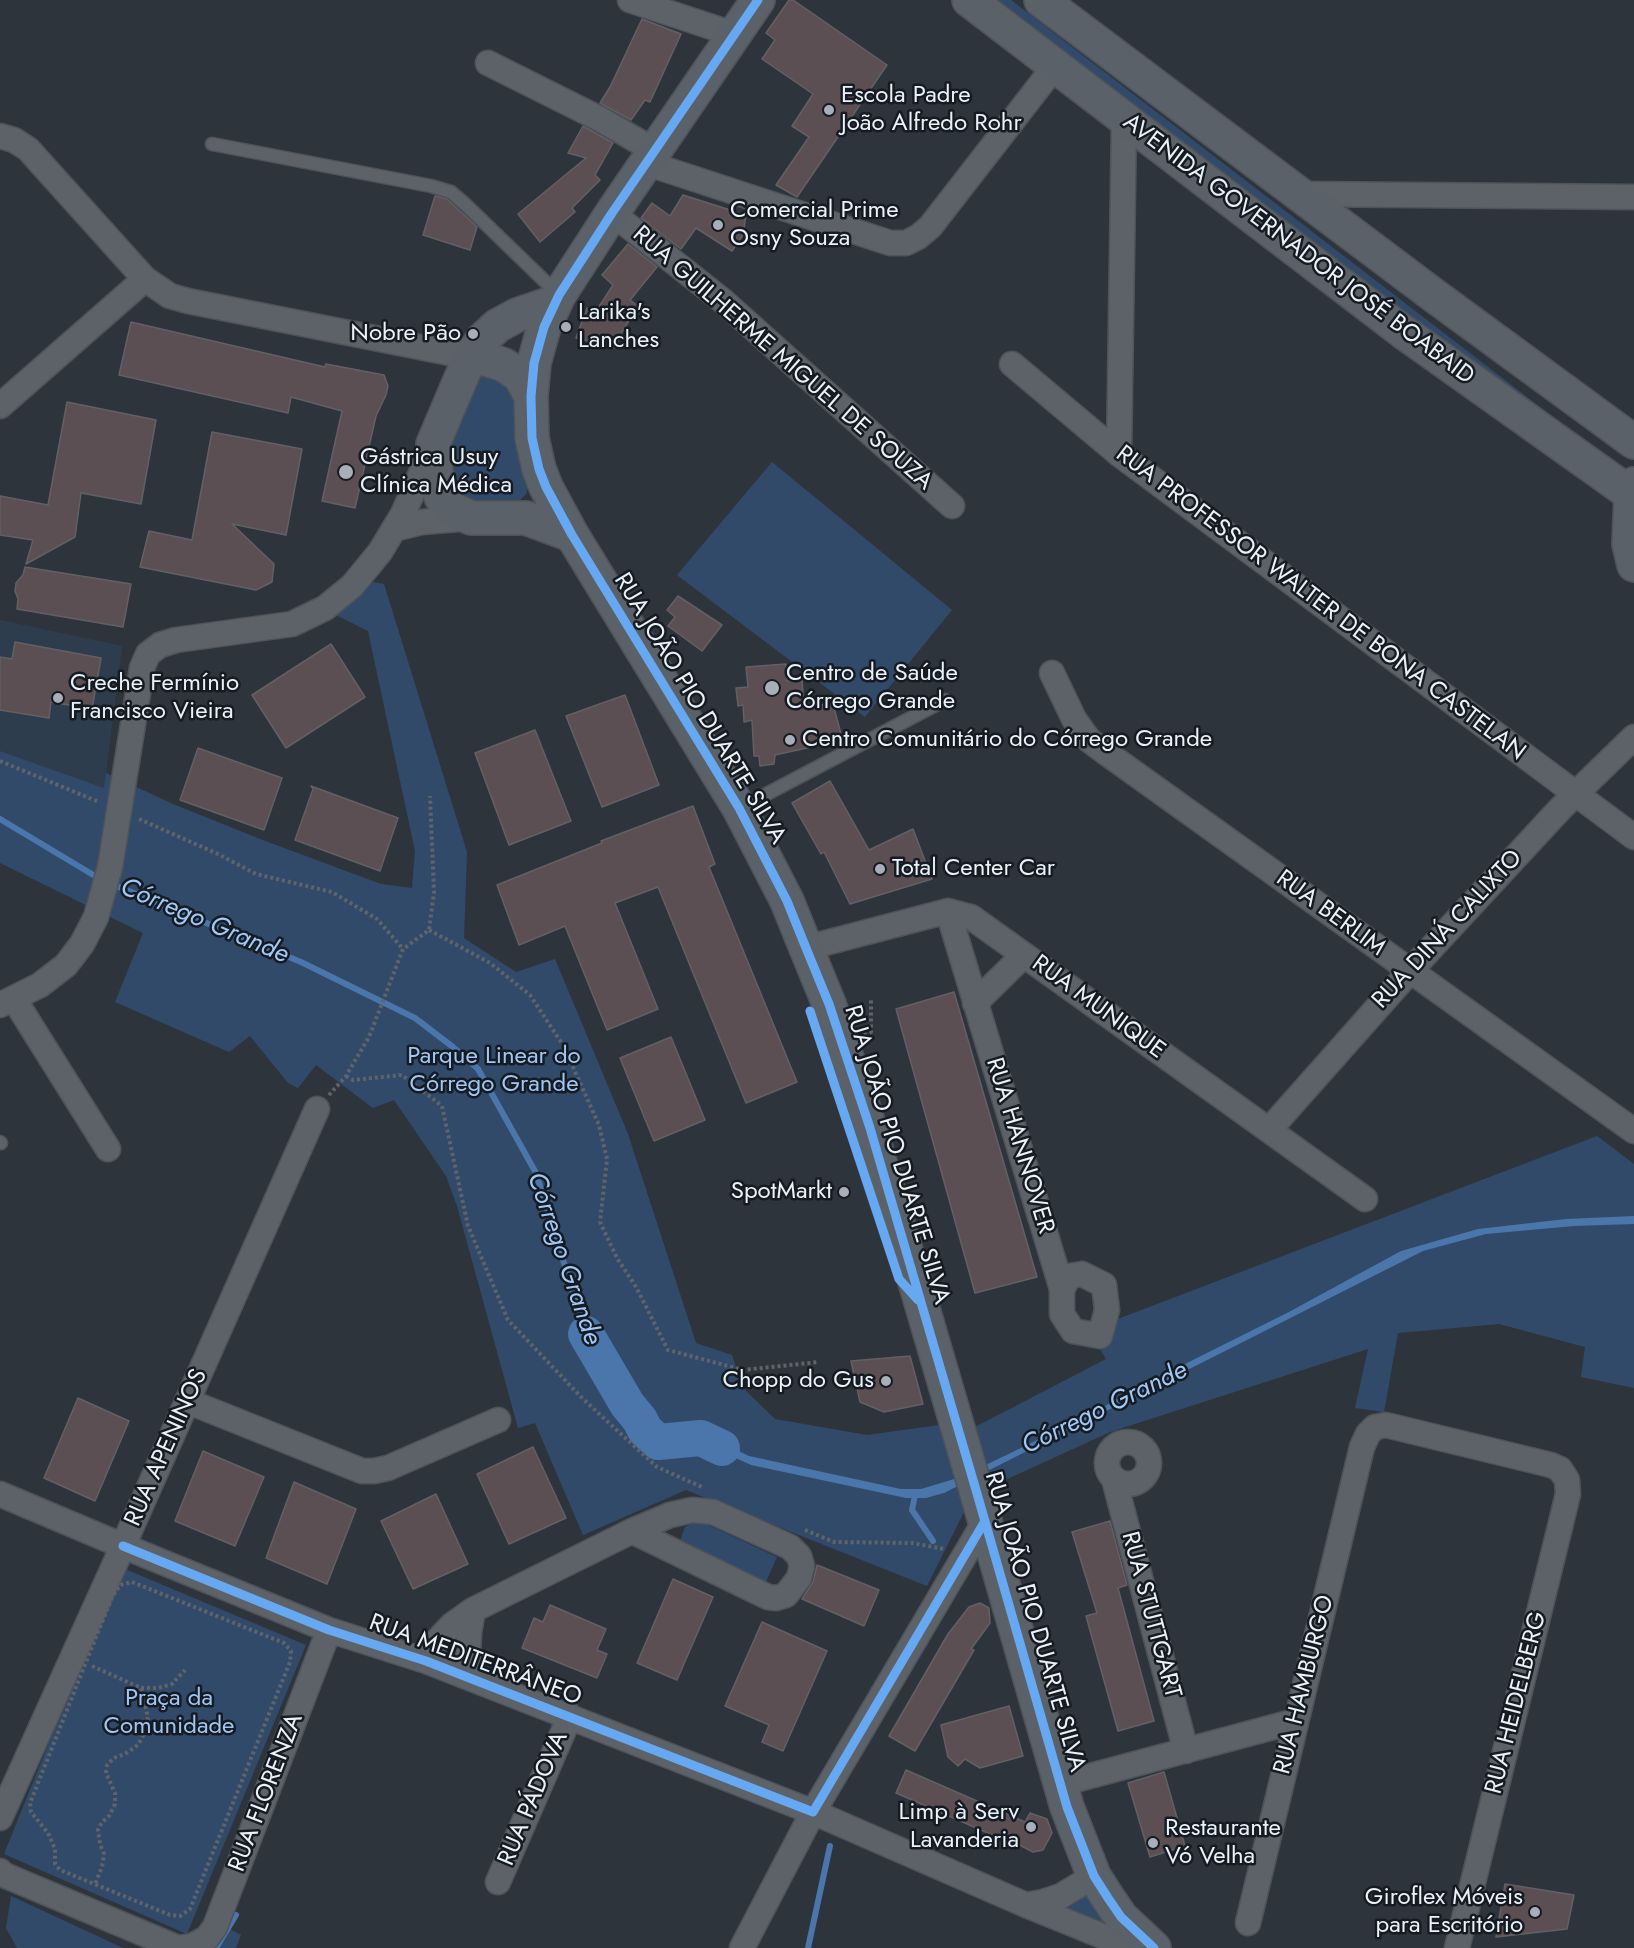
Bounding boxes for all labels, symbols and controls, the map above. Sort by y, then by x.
place label: Escola Padre João Alfredo Rohr [841,82,1022,138]
marker: Escola Padre João Alfredo Rohr [822,103,836,117]
street label: AVENIDA GOVERNADOR JOSÉ BOABAID [1117,108,1479,392]
place label: Comercial Prime Osny Souza [730,197,899,253]
marker: Comercial Prime Osny Souza [711,218,725,232]
street label: RUA GUILHERME MIGUEL DE SOUZA [626,221,938,497]
place label: Larika's Lanches [578,299,659,355]
place label: Nobre Pão [350,320,461,348]
marker: Larika's Lanches [559,320,573,334]
marker: Nobre Pão [466,327,480,341]
street label: RUA PROFESSOR WALTER DE BONA CASTELAN [1109,440,1531,768]
place label: Gástrica Usuy Clínica Médica [360,444,512,500]
marker: Gástrica Usuy Clínica Médica [337,463,355,481]
street label: RUA JOÃO PIO DUARTE SILVA [607,568,791,850]
place label: Centro de Saúde Córrego Grande [786,660,958,716]
place label: Creche Fermínio Francisco Vieira [70,670,239,726]
marker: Centro de Saúde Córrego Grande [763,679,781,697]
marker: Creche Fermínio Francisco Vieira [51,691,65,705]
place label: Centro Comunitário do Córrego Grande [802,726,1212,754]
marker: Centro Comunitário do Córrego Grande [783,733,797,747]
street label: RUA DINÁ CALIXTO [1367,845,1529,1015]
place label: Total Center Car [892,855,1055,883]
marker: Total Center Car [873,862,887,876]
street label: RUA BERLIM [1270,865,1390,963]
water label: Córrego Grande [115,872,293,972]
street label: RUA MUNIQUE [1026,950,1170,1066]
street label: RUA JOÃO PIO DUARTE SILVA [837,1002,955,1308]
park label: Parque Linear do Córrego Grande [407,1043,581,1099]
street label: RUA HANNOVER [979,1055,1059,1237]
water label: Córrego Grande [519,1169,607,1349]
place label: SpotMarkt [731,1178,832,1206]
marker: SpotMarkt [837,1185,851,1199]
water label: Córrego Grande [1017,1355,1193,1463]
street label: RUA APENINOS [119,1365,215,1531]
place label: Chopp do Gus [722,1367,874,1395]
marker: Chopp do Gus [879,1374,893,1388]
street label: RUA JOÃO PIO DUARTE SILVA [977,1469,1091,1775]
street label: RUA STUTTGART [1114,1529,1186,1701]
street label: RUA HAMBURGO [1269,1593,1341,1777]
street label: RUA MEDITERRÂNEO [365,1609,585,1713]
street label: RUA HEIDELBERG [1480,1609,1554,1797]
park label: Praça da Comunidade [104,1685,234,1741]
street label: RUA FLORENZA [224,1710,310,1876]
street label: RUA PÁDOVA [493,1728,575,1870]
place label: Limp à Serv Lavanderia [898,1799,1019,1855]
place label: Restaurante Vó Velha [1165,1815,1281,1871]
marker: Limp à Serv Lavanderia [1024,1820,1038,1834]
marker: Restaurante Vó Velha [1146,1836,1160,1850]
place label: Giroflex Móveis para Escritório [1365,1884,1523,1940]
marker: Giroflex Móveis para Escritório [1528,1905,1542,1919]

